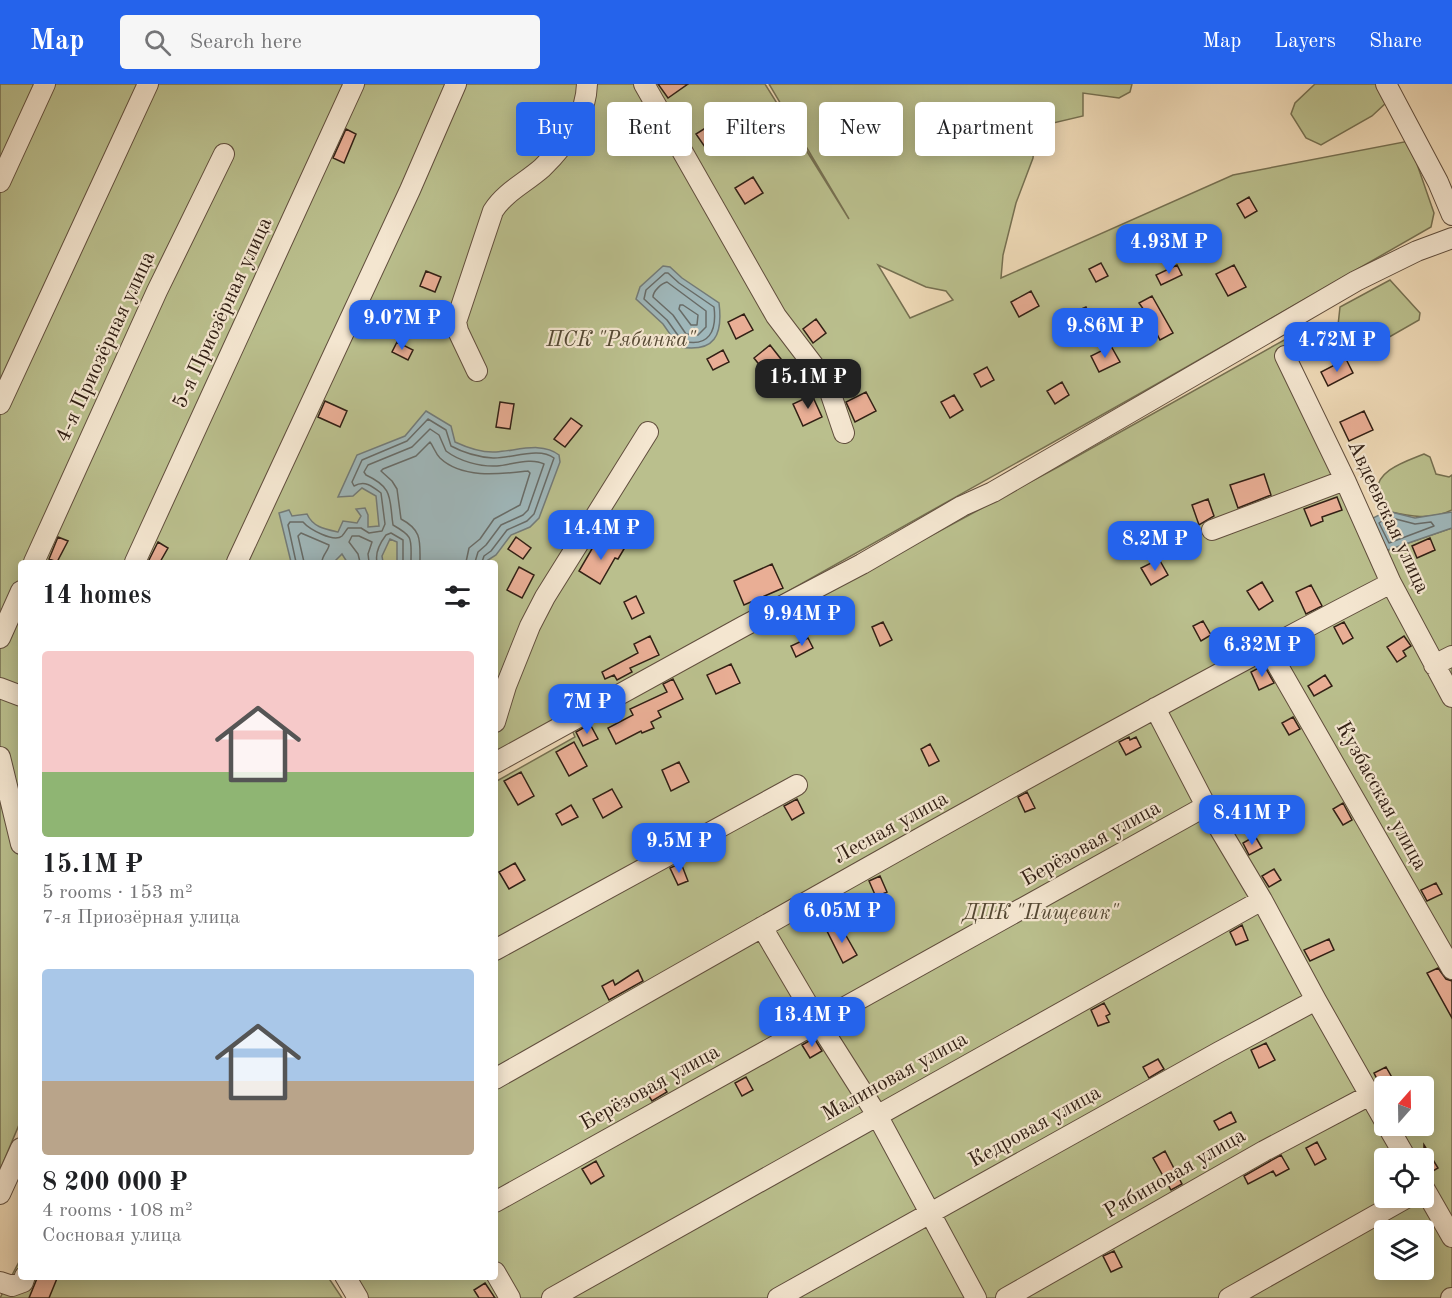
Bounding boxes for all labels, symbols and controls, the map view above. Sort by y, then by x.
search box [120,15,540,69]
icon: search [141,26,174,59]
text: Map [30,28,84,56]
text: Search here [189,31,302,53]
text: Map [1202,31,1241,52]
text: Layers [1274,31,1336,52]
text: Share [1369,31,1422,52]
chip: Buy [516,102,595,156]
chip: Rent [607,102,692,156]
chip: Filters [704,102,807,156]
chip: New [819,102,903,156]
chip: Apartment [915,102,1055,156]
street label: 5-я Приозёрная улица [170,214,276,412]
pin: 4.93M ₽ [1114,224,1224,275]
text: 4.93M ₽ [1130,233,1208,253]
street label: 4-я Приозёрная улица [53,248,159,446]
pin: 9.07M ₽ [347,300,457,351]
pin: 9.86M ₽ [1050,308,1160,359]
text: 9.07M ₽ [363,309,441,329]
text: 9.86M ₽ [1066,317,1144,337]
pin: 4.72M ₽ [1282,322,1392,373]
park label: ПСК "Рябинка" [545,330,696,351]
text: 4.72M ₽ [1298,331,1376,351]
pin: 15.1M ₽ [753,359,863,410]
text: 15.1M ₽ [769,368,847,388]
street label: Авдеевская улица [1343,437,1433,597]
pin: 14.4M ₽ [546,510,656,561]
text: 14.4M ₽ [562,519,640,539]
pin: 8.2M ₽ [1106,521,1204,572]
text: 8.2M ₽ [1122,530,1188,550]
icon: filters [441,580,474,613]
text: 14 homes [42,583,151,609]
pin: 9.94M ₽ [747,596,857,647]
text: 9.94M ₽ [763,605,841,625]
pin: 6.32M ₽ [1207,627,1317,678]
text: 6.32M ₽ [1223,636,1301,656]
pin: 7M ₽ [551,684,623,735]
icon: home [204,690,312,798]
text: 7M ₽ [562,693,612,713]
street label: Кузбасская улица [1332,718,1430,874]
street label: Лесная улица [830,788,952,868]
pin: 8.41M ₽ [1197,795,1307,846]
street label: Берёзовая улица [1018,797,1164,891]
text: 8.41M ₽ [1213,804,1291,824]
pin: 9.5M ₽ [630,823,728,874]
text: 9.5M ₽ [646,832,712,852]
text: 15.1M ₽ [42,852,143,878]
text: 5 rooms · 153 m² [42,883,192,903]
pin: 6.05M ₽ [787,893,897,944]
text: 6.05M ₽ [803,902,881,922]
park label: ДПК "Пищевик" [960,903,1120,924]
text: 7-я Приозёрная улица [42,908,240,928]
pin: 13.4M ₽ [757,997,867,1048]
text: 13.4M ₽ [773,1006,851,1026]
icon: home [204,1008,312,1116]
street label: Малиновая улица [819,1028,971,1126]
street label: Берёзовая улица [577,1041,723,1135]
north arrow [1374,1076,1434,1136]
map controls [1374,1076,1434,1280]
street label: Кедровая улица [965,1082,1105,1172]
street label: Рябиновая улица [1101,1125,1249,1223]
button: locate [1374,1148,1434,1208]
text: 8 200 000 ₽ [42,1170,188,1196]
text: 4 rooms · 108 m² [42,1201,192,1221]
button: layers [1374,1220,1434,1280]
text: Сосновая улица [42,1226,182,1246]

